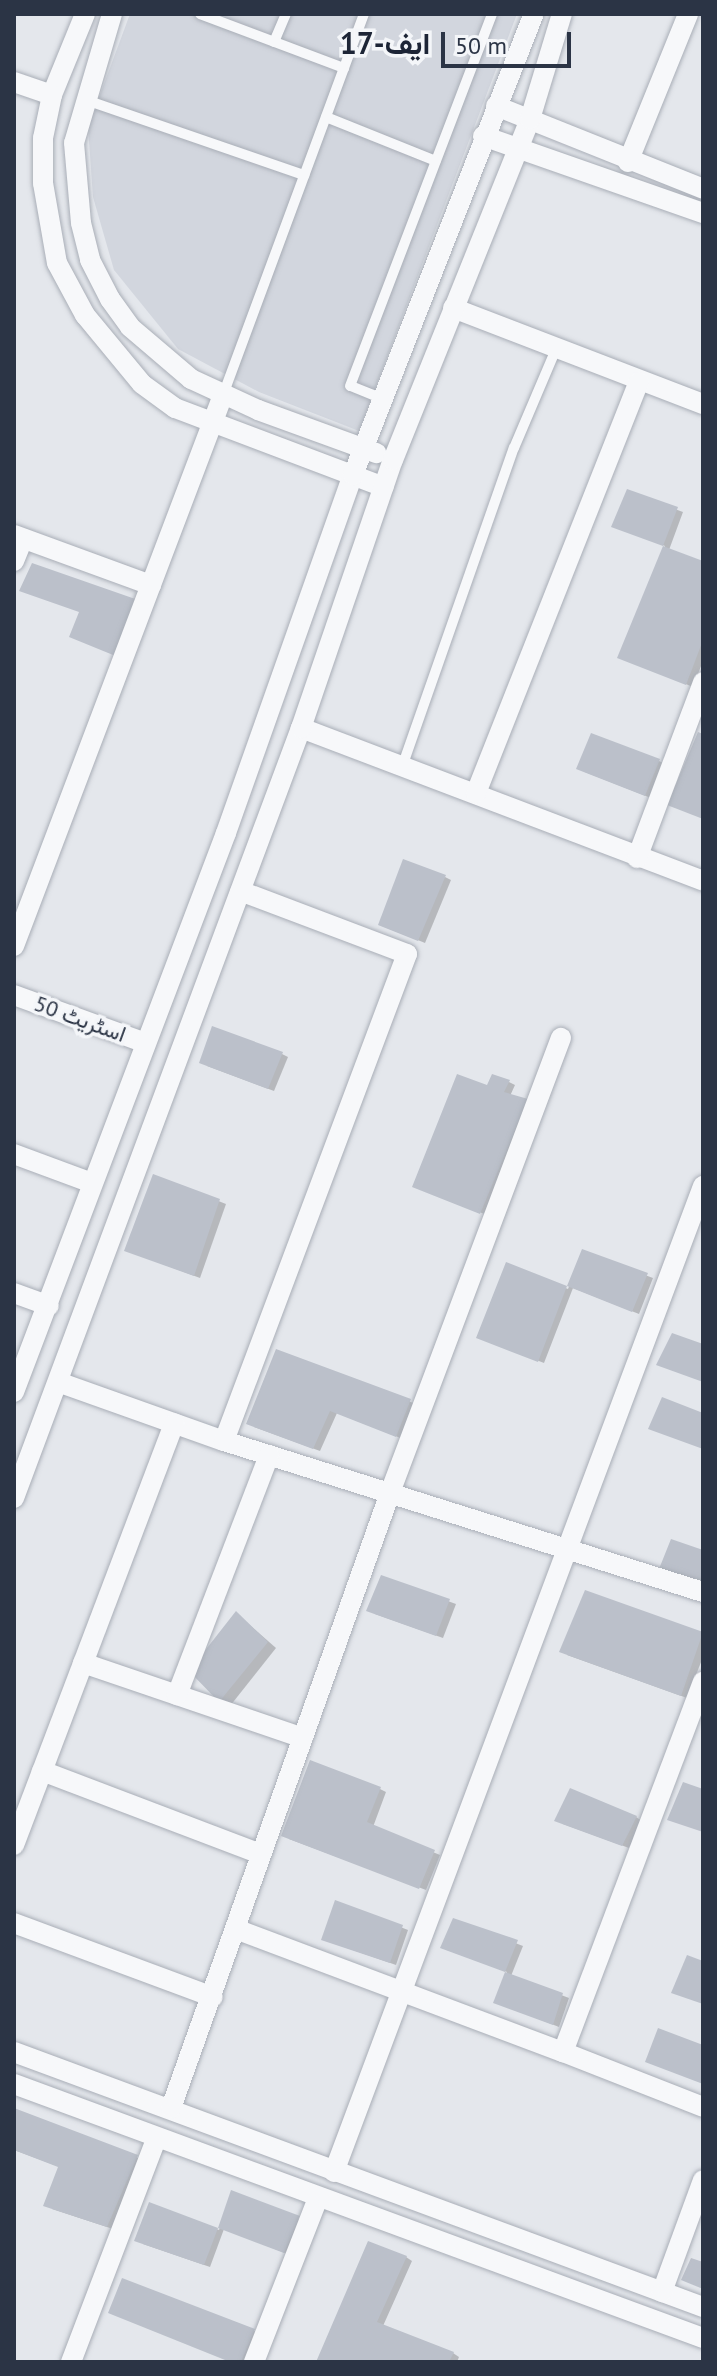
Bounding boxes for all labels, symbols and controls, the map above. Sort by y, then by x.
scale bar [445,16,575,66]
district label: ایف-17 [340,25,430,61]
text: 50 m [455,30,507,61]
street label: اسٹریٹ 50 [31,990,129,1048]

